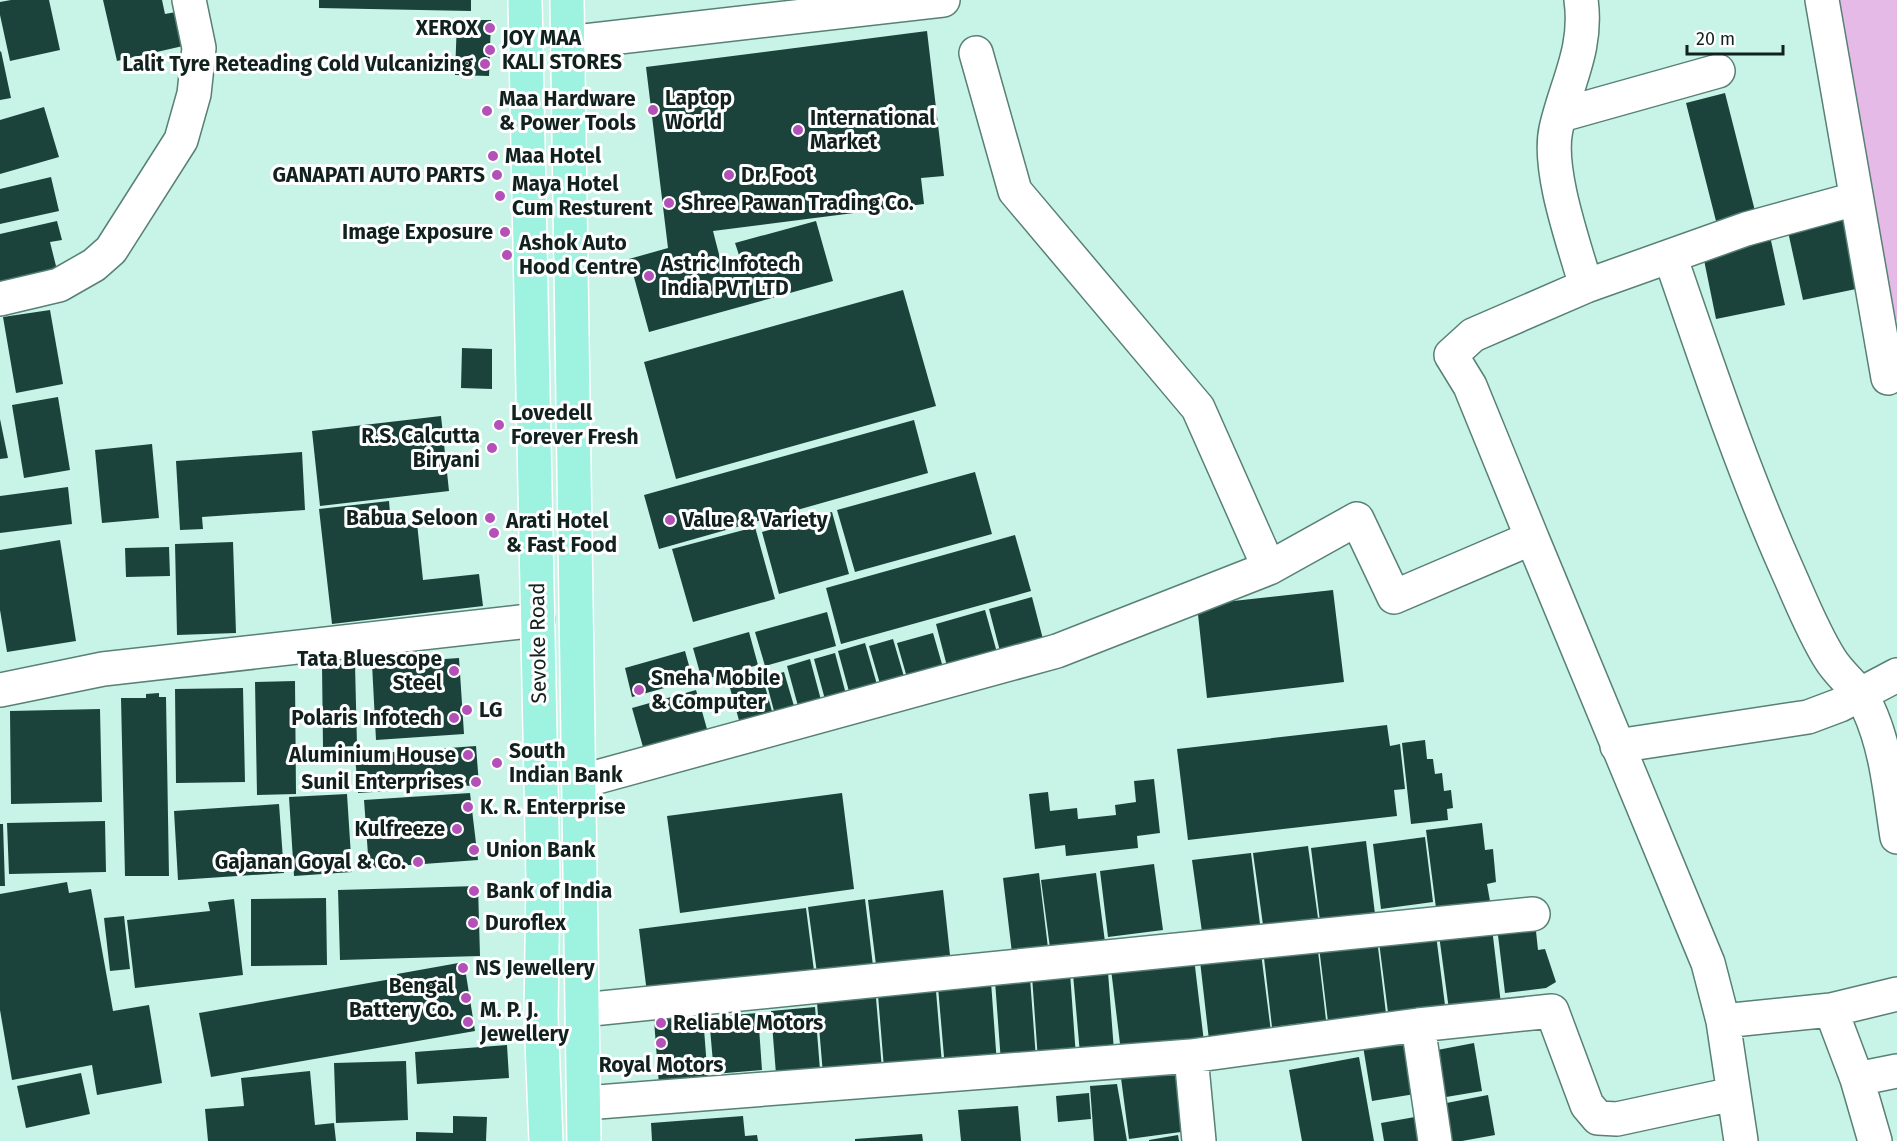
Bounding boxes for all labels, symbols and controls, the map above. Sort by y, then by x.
place label: XEROX [415,15,479,41]
scale bar [1687,18,1783,56]
marker: XEROX [483,21,497,35]
place label: JOY MAA KALI STORES [501,25,622,75]
text: 20 m [1696,28,1735,50]
marker: JOY MAA KALI STORES [483,43,497,57]
place label: Lalit Tyre Reteading Cold Vulcanizing [122,51,473,77]
marker: Lalit Tyre Reteading Cold Vulcanizing [478,57,492,71]
place label: Laptop World [665,85,732,135]
place label: Maa Hardware & Power Tools [499,86,636,136]
marker: Laptop World [646,103,660,117]
marker: Maa Hardware & Power Tools [480,104,494,118]
place label: International Market [810,105,936,155]
marker: International Market [791,123,805,137]
place label: Maa Hotel [505,143,602,169]
marker: Maa Hotel [486,149,500,163]
place label: GANAPATI AUTO PARTS [272,162,485,188]
place label: Dr. Foot [741,162,814,188]
marker: GANAPATI AUTO PARTS [490,168,504,182]
marker: Dr. Foot [722,168,736,182]
place label: Maya Hotel Cum Resturent [512,171,653,221]
marker: Maya Hotel Cum Resturent [493,189,507,203]
place label: Shree Pawan Trading Co. [681,190,914,216]
marker: Shree Pawan Trading Co. [662,196,676,210]
place label: Image Exposure [342,219,493,245]
marker: Image Exposure [498,225,512,239]
place label: Ashok Auto Hood Centre [518,230,638,280]
marker: Ashok Auto Hood Centre [500,248,514,262]
place label: Astric Infotech India PVT LTD [660,251,800,301]
marker: Astric Infotech India PVT LTD [642,269,656,283]
place label: Lovedell Forever Fresh [511,400,639,450]
marker: Lovedell Forever Fresh [492,418,506,432]
place label: R.S. Calcutta Biryani [361,423,480,473]
marker: R.S. Calcutta Biryani [485,441,499,455]
place label: Babua Seloon [346,505,478,531]
place label: Value & Variety [681,507,828,533]
place label: Arati Hotel & Fast Food [505,508,617,558]
marker: Babua Seloon [483,511,497,525]
marker: Value & Variety [663,513,677,527]
marker: Arati Hotel & Fast Food [487,526,501,540]
street label: Sevoke Road [524,582,552,704]
place label: Tata Bluescope Steel [297,646,443,696]
marker: Tata Bluescope Steel [447,664,461,678]
place label: Sneha Mobile & Computer [651,665,781,715]
marker: Sneha Mobile & Computer [632,683,646,697]
place label: LG [479,697,502,723]
marker: LG [460,703,474,717]
place label: Polaris Infotech [291,705,442,731]
marker: Polaris Infotech [447,711,461,725]
place label: South Indian Bank [509,738,623,788]
place label: Aluminium House [288,742,456,768]
marker: Aluminium House [461,748,475,762]
marker: South Indian Bank [490,756,504,770]
place label: Sunil Enterprises [301,769,464,795]
marker: Sunil Enterprises [469,775,483,789]
place label: K. R. Enterprise [480,794,626,820]
marker: K. R. Enterprise [461,800,475,814]
place label: Kulfreeze [354,816,445,842]
marker: Kulfreeze [450,822,464,836]
place label: Union Bank [486,837,596,863]
marker: Union Bank [467,843,481,857]
place label: Gajanan Goyal & Co. [215,849,406,875]
marker: Gajanan Goyal & Co. [411,855,425,869]
place label: Bank of India [486,878,612,904]
marker: Bank of India [467,884,481,898]
place label: Duroflex [485,910,566,936]
marker: Duroflex [466,916,480,930]
place label: NS Jewellery [475,955,595,981]
marker: NS Jewellery [456,961,470,975]
place label: Bengal Battery Co. [349,973,455,1023]
marker: Bengal Battery Co. [459,991,473,1005]
place label: M. P. J. Jewellery [479,997,569,1047]
place label: Reliable Motors [673,1010,823,1036]
marker: M. P. J. Jewellery [461,1015,475,1029]
marker: Reliable Motors [654,1016,668,1030]
marker: Royal Motors [654,1036,668,1050]
place label: Royal Motors [599,1052,723,1078]

